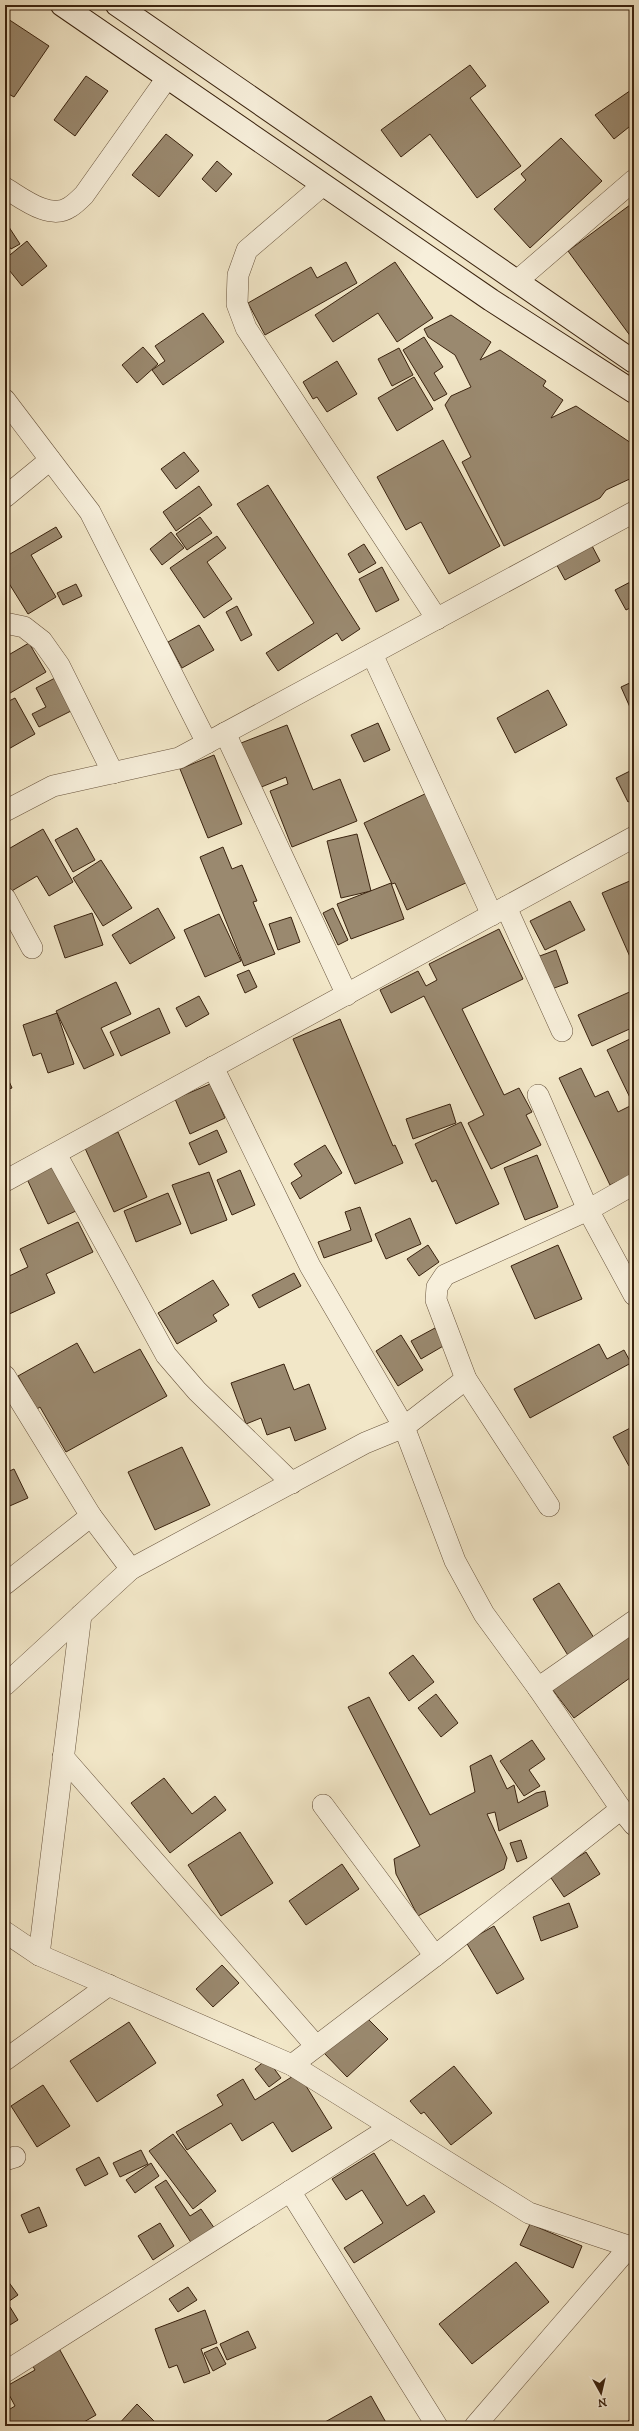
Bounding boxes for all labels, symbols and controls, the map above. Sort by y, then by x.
north arrow [581,2373,621,2413]
text: N [597,2394,608,2409]

